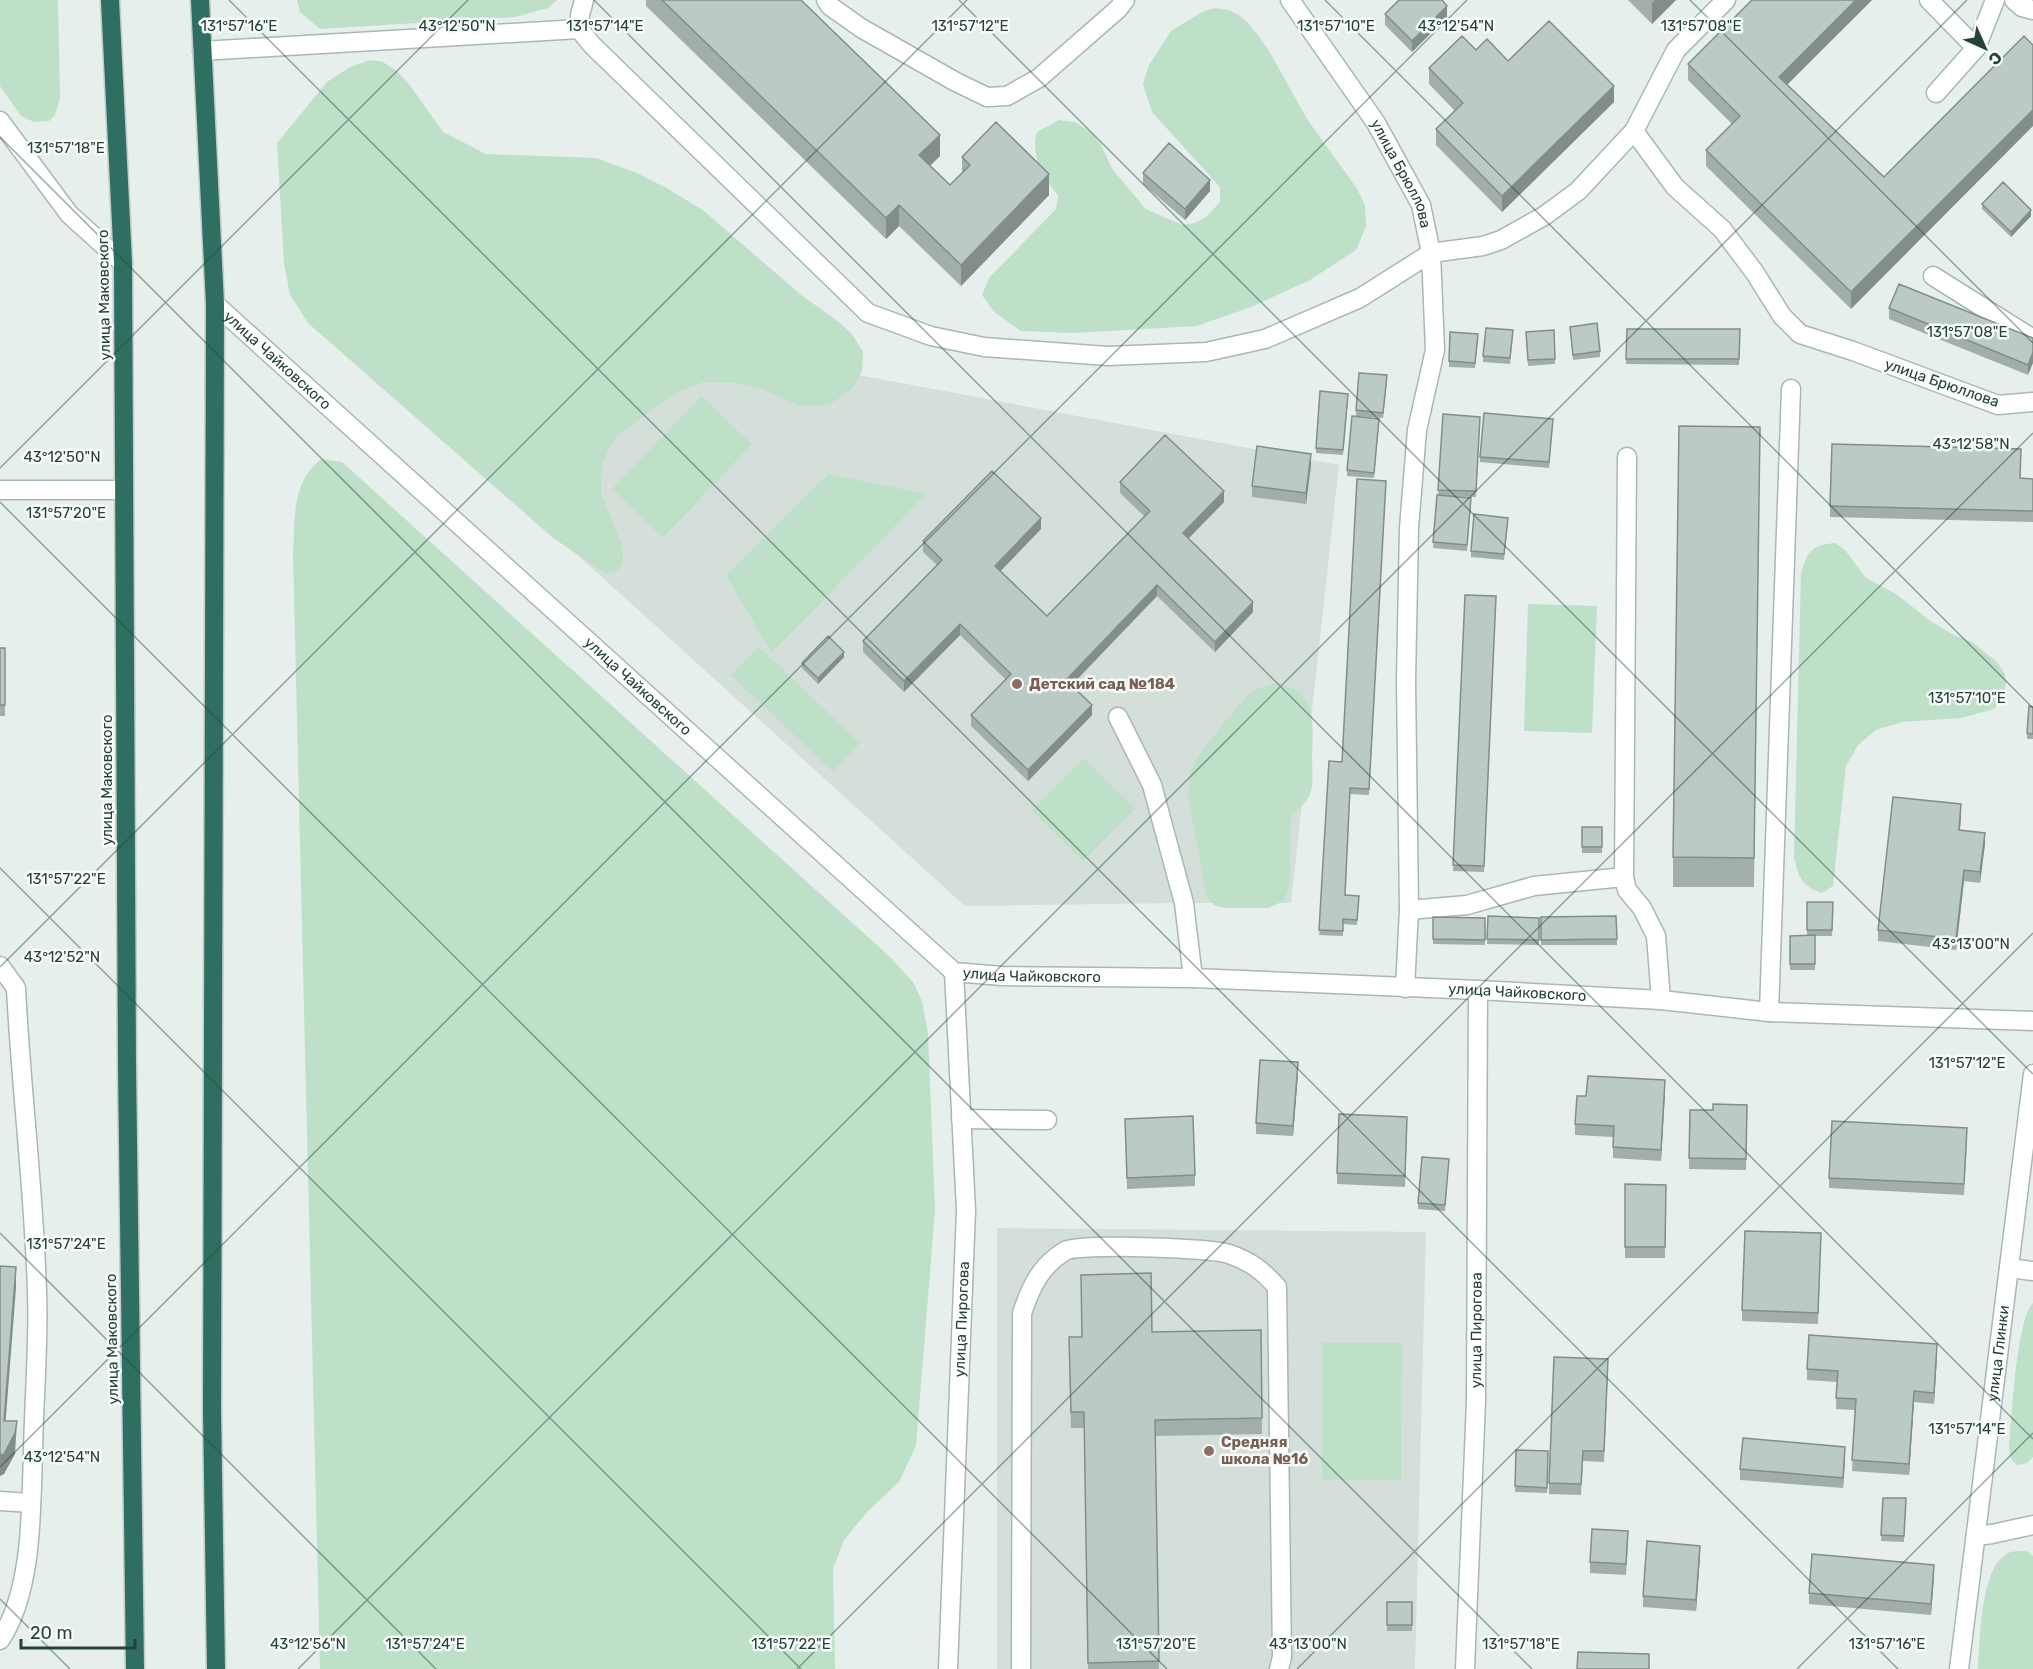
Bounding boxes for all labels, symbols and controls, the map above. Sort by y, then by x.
text: 131°57'16"E [201,17,277,35]
text: 43°12'50"N [418,17,496,35]
text: 131°57'14"E [566,17,644,35]
text: 131°57'12"E [931,17,1009,35]
text: 131°57'10"E [1297,17,1375,35]
text: 43°12'54"N [1418,17,1494,35]
text: 131°57'08"E [1660,17,1742,35]
north arrow [1955,18,2015,78]
text: С [1985,48,2006,69]
street label: улица Брюллова [1367,116,1435,230]
text: 131°57'18"E [27,139,105,157]
street label: улица Маковского [94,229,114,361]
street label: улица Чайковского [220,307,335,413]
text: 131°57'08"E [1926,323,2008,341]
street label: улица Брюллова [1882,355,2002,411]
text: 43°12'58"N [1932,435,2010,453]
text: 43°12'50"N [23,448,101,466]
text: 131°57'20"E [26,504,106,522]
street label: улица Чайковского [581,633,695,739]
place label: Детский сад №184 [1029,675,1175,693]
marker: Детский сад №184 [1010,677,1024,691]
text: 131°57'10"E [1928,689,2006,707]
street label: улица Маковского [98,714,116,846]
text: 131°57'22"E [26,870,106,888]
text: 43°13'00"N [1932,935,2010,953]
text: 43°12'52"N [24,948,100,966]
street label: улица Чайковского [962,964,1101,986]
street label: улица Чайковского [1448,980,1587,1005]
text: 131°57'12"E [1928,1054,2006,1072]
text: 131°57'24"E [26,1235,106,1253]
street label: улица Пирогова [950,1261,973,1378]
street label: улица Пирогова [1467,1272,1486,1388]
street label: улица Маковского [102,1273,122,1405]
street label: улица Глинки [1983,1304,2013,1403]
text: 131°57'14"E [1928,1420,2006,1438]
place label: Средняя школа №16 [1221,1433,1308,1468]
marker: Средняя школа №16 [1202,1444,1216,1458]
text: 43°12'54"N [24,1448,100,1466]
scale bar [21,1612,135,1650]
text: 20 m [30,1622,72,1644]
text: 43°12'56"N [270,1635,346,1653]
text: 131°57'24"E [385,1635,465,1653]
text: 131°57'22"E [751,1635,831,1653]
text: 131°57'20"E [1116,1635,1196,1653]
text: 43°13'00"N [1269,1635,1347,1653]
text: 131°57'18"E [1482,1635,1560,1653]
text: 131°57'16"E [1849,1635,1925,1653]

